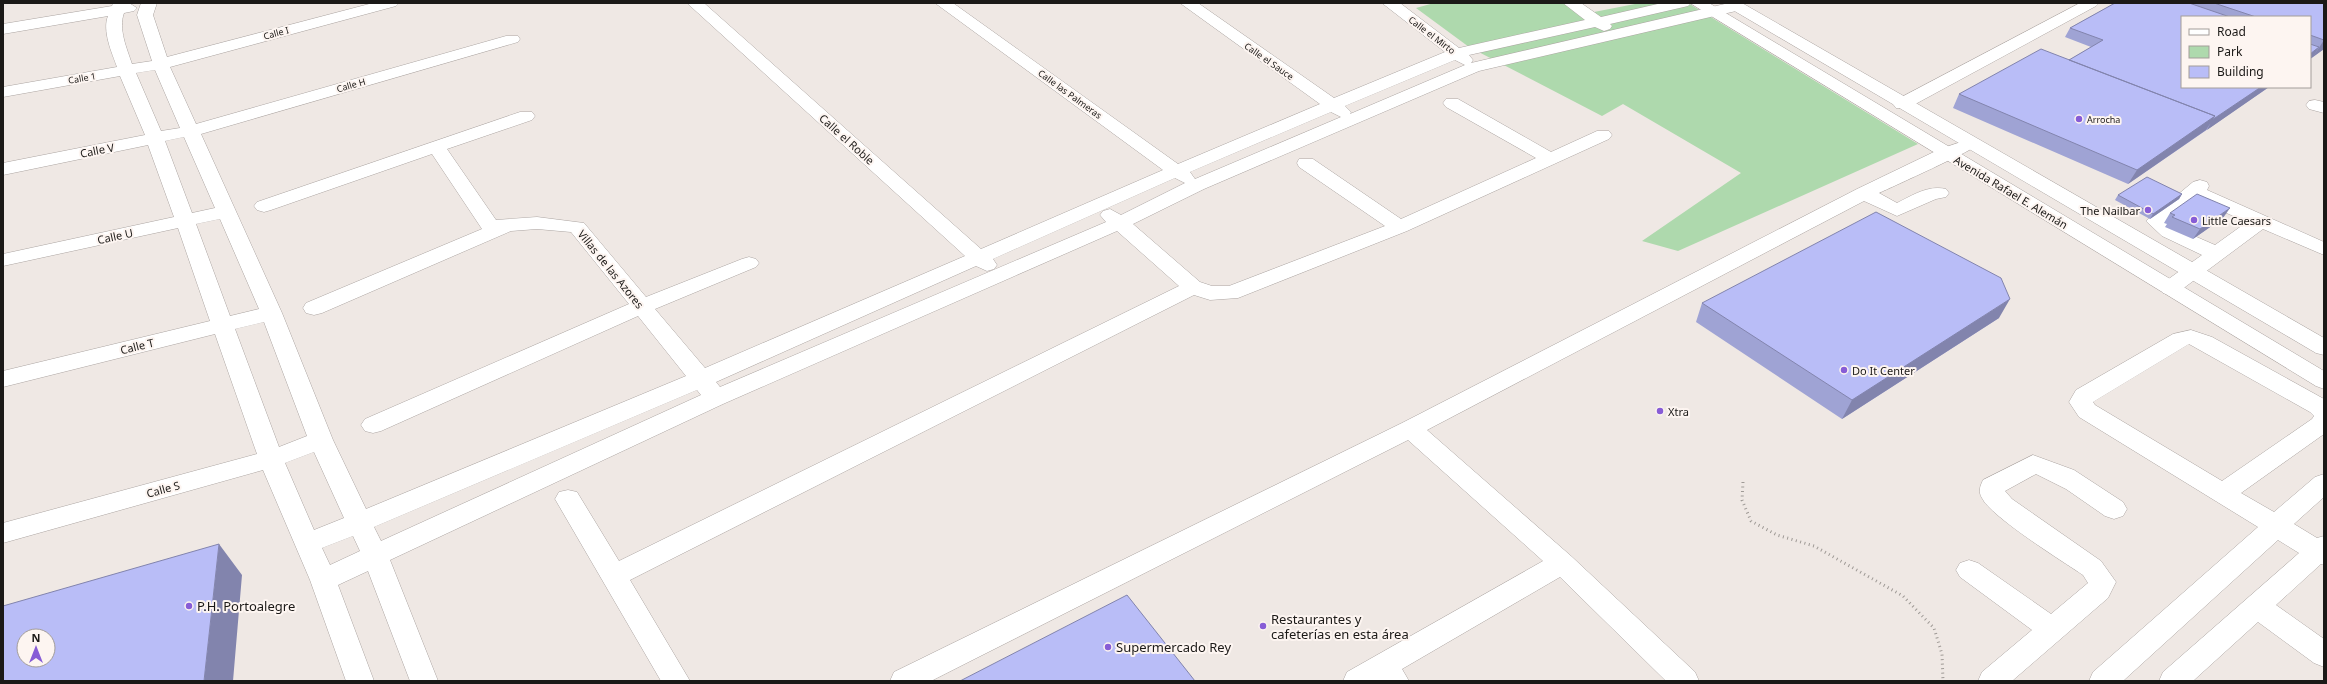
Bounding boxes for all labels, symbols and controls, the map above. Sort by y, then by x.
street label: Calle el Mirto [1406,13,1458,57]
legend [2181,16,2311,88]
street label: Calle I [262,23,290,43]
text: Road [2217,23,2246,40]
street label: Calle el Sauce [1242,39,1296,83]
text: Park [2217,43,2243,60]
text: Building [2217,63,2264,80]
street label: Calle las Palmeras [1035,66,1105,122]
street label: Calle 1 [67,69,97,87]
street label: Calle H [335,75,367,95]
street label: Calle el Roble [816,110,878,168]
place label: Arrocha [2087,113,2120,126]
marker: Arrocha [2074,114,2084,124]
street label: Calle V [79,139,116,161]
street label: Avenida Rafael E. Alemán [1951,152,2071,232]
place label: The Nailbar [2080,203,2140,218]
marker: The Nailbar [2143,205,2153,215]
place label: Little Caesars [2202,213,2271,228]
marker: Little Caesars [2189,215,2199,225]
street label: Calle U [96,225,134,247]
street label: Villas de las Azores [575,227,647,311]
street label: Calle T [119,335,155,357]
place label: Do It Center [1852,363,1915,378]
marker: Do It Center [1839,365,1849,375]
place label: Xtra [1668,404,1689,419]
marker: Xtra [1655,406,1665,416]
street label: Calle S [145,477,181,501]
place label: P.H. Portoalegre [197,597,295,615]
marker: P.H. Portoalegre [184,601,194,611]
place label: Restaurantes y cafeterías en esta área [1271,610,1409,643]
marker: Restaurantes y cafeterías en esta área [1258,621,1268,631]
north arrow [16,628,56,668]
text: N [32,630,40,645]
place label: Supermercado Rey [1116,638,1231,656]
marker: Supermercado Rey [1103,642,1113,652]

